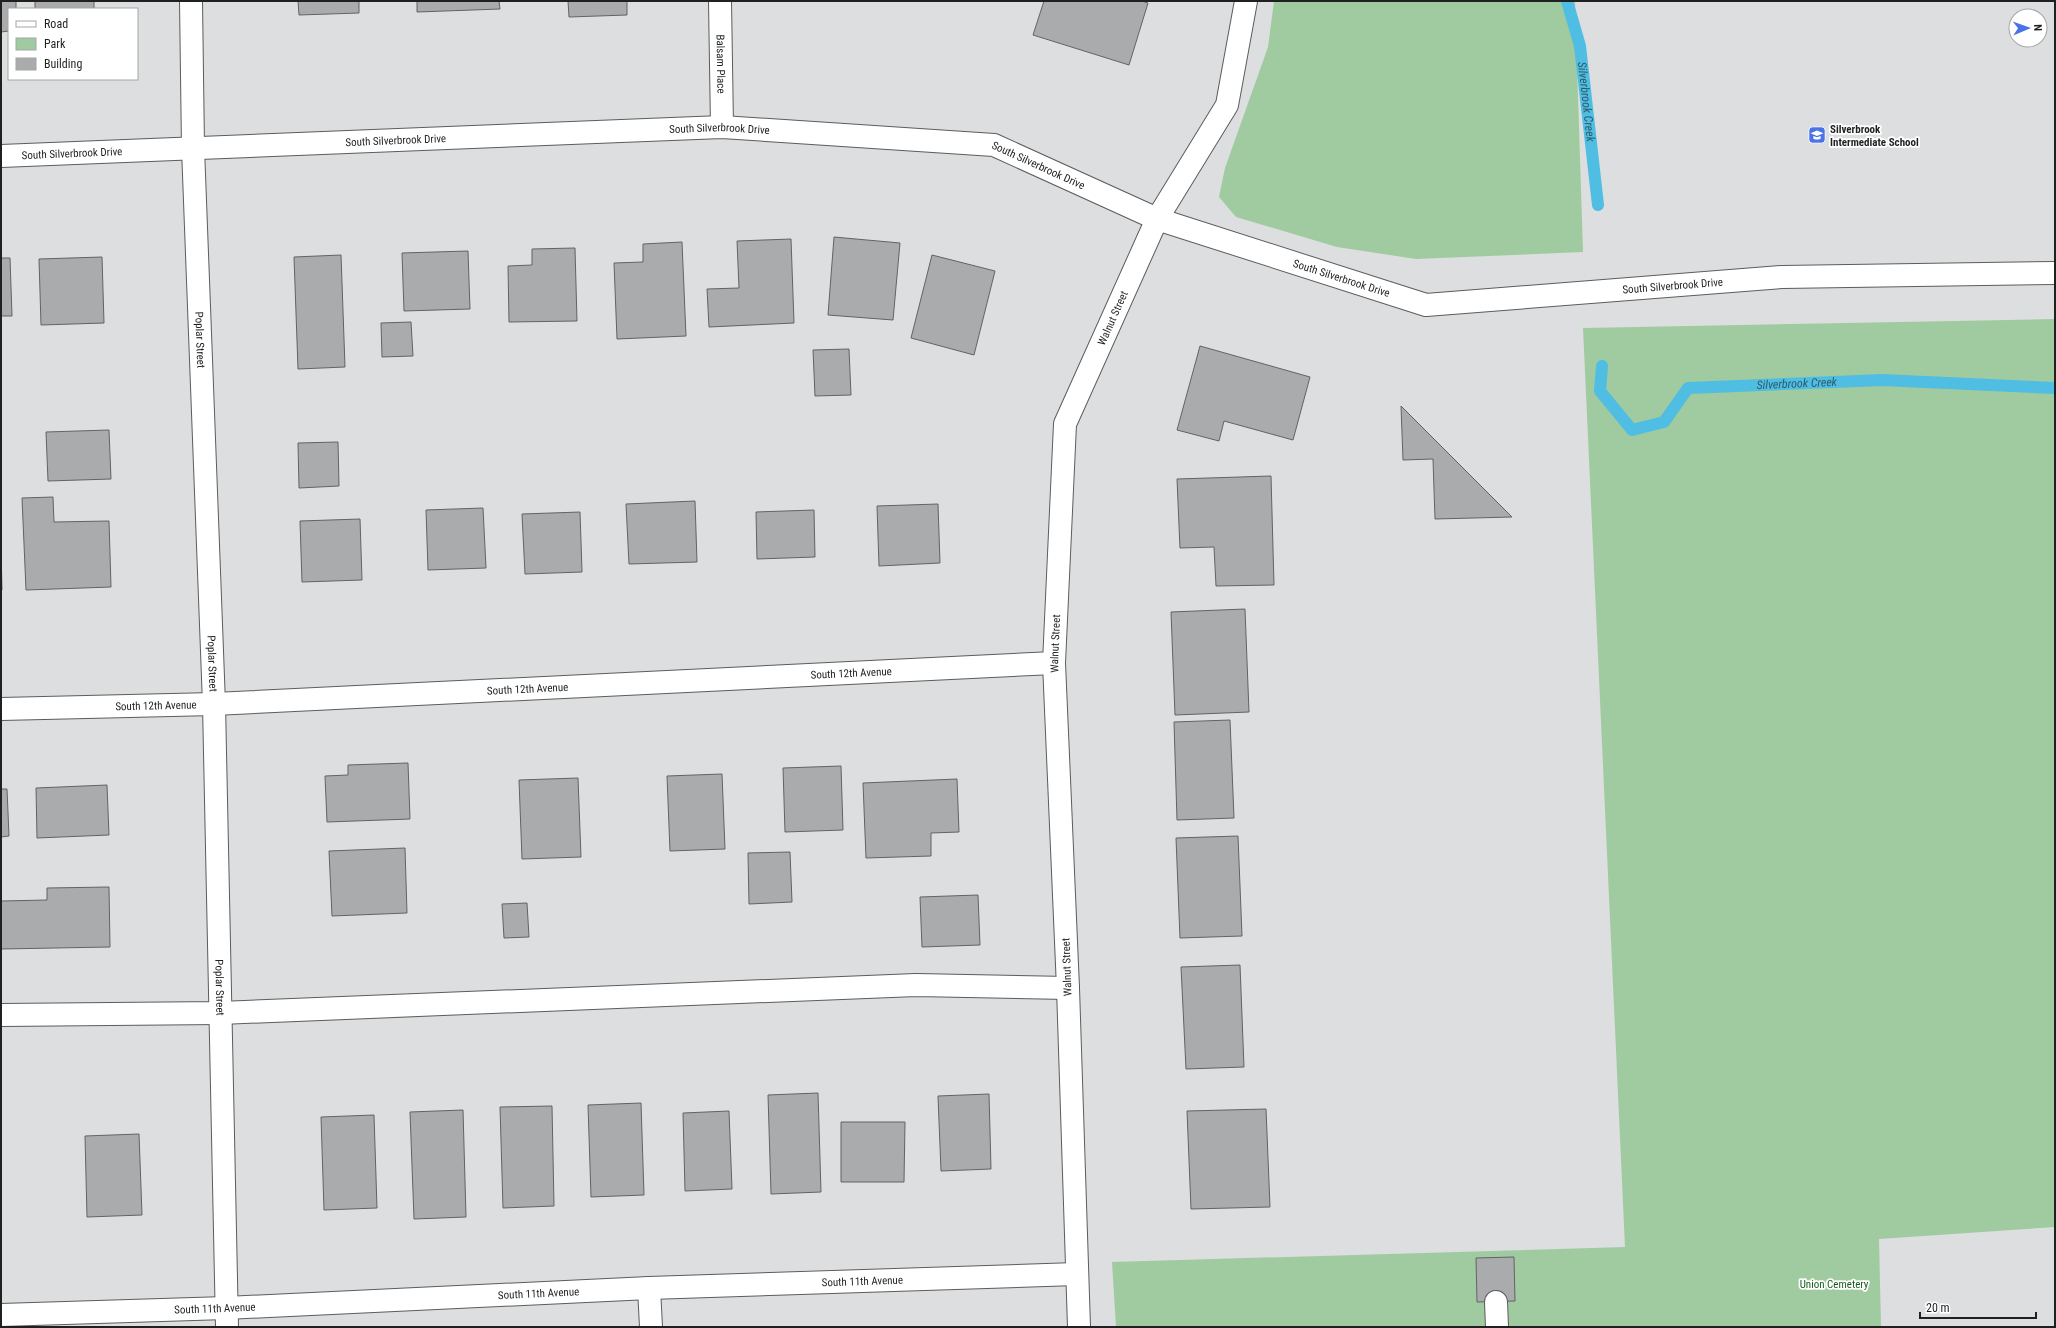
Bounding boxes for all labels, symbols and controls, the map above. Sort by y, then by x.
legend [8,8,138,80]
north arrow [2008,8,2048,48]
text: Road [44,17,68,31]
text: N [2031,24,2044,32]
street label: Balsam Place [714,34,728,94]
text: Park [44,37,66,51]
text: Building [44,57,82,71]
water label: Silverbrook Creek [1575,61,1598,143]
street label: South Silverbrook Drive [669,120,770,137]
place label: Silverbrook Intermediate School [1830,123,1919,149]
school or university icon: Silverbrook Intermediate School [1807,125,1827,145]
street label: South Silverbrook Drive [345,132,446,149]
street label: South Silverbrook Drive [990,138,1087,192]
street label: South Silverbrook Drive [21,145,123,162]
street label: South Silverbrook Drive [1292,256,1392,300]
street label: South Silverbrook Drive [1622,275,1723,296]
street label: Walnut Street [1095,289,1130,347]
street label: Poplar Street [193,311,208,368]
water label: Silverbrook Creek [1756,375,1838,392]
street label: Walnut Street [1047,614,1063,673]
street label: Poplar Street [205,635,220,692]
street label: South 12th Avenue [810,664,892,681]
street label: South 12th Avenue [487,680,569,697]
street label: South 12th Avenue [115,698,197,713]
street label: Walnut Street [1059,938,1075,996]
street label: Poplar Street [213,959,227,1016]
street label: South 11th Avenue [821,1273,903,1289]
park label: Union Cemetery [1800,1278,1869,1291]
street label: South 11th Avenue [498,1285,579,1302]
scale bar [1920,1294,2036,1320]
street label: South 11th Avenue [174,1300,256,1316]
text: 20 m [1926,1301,1950,1315]

